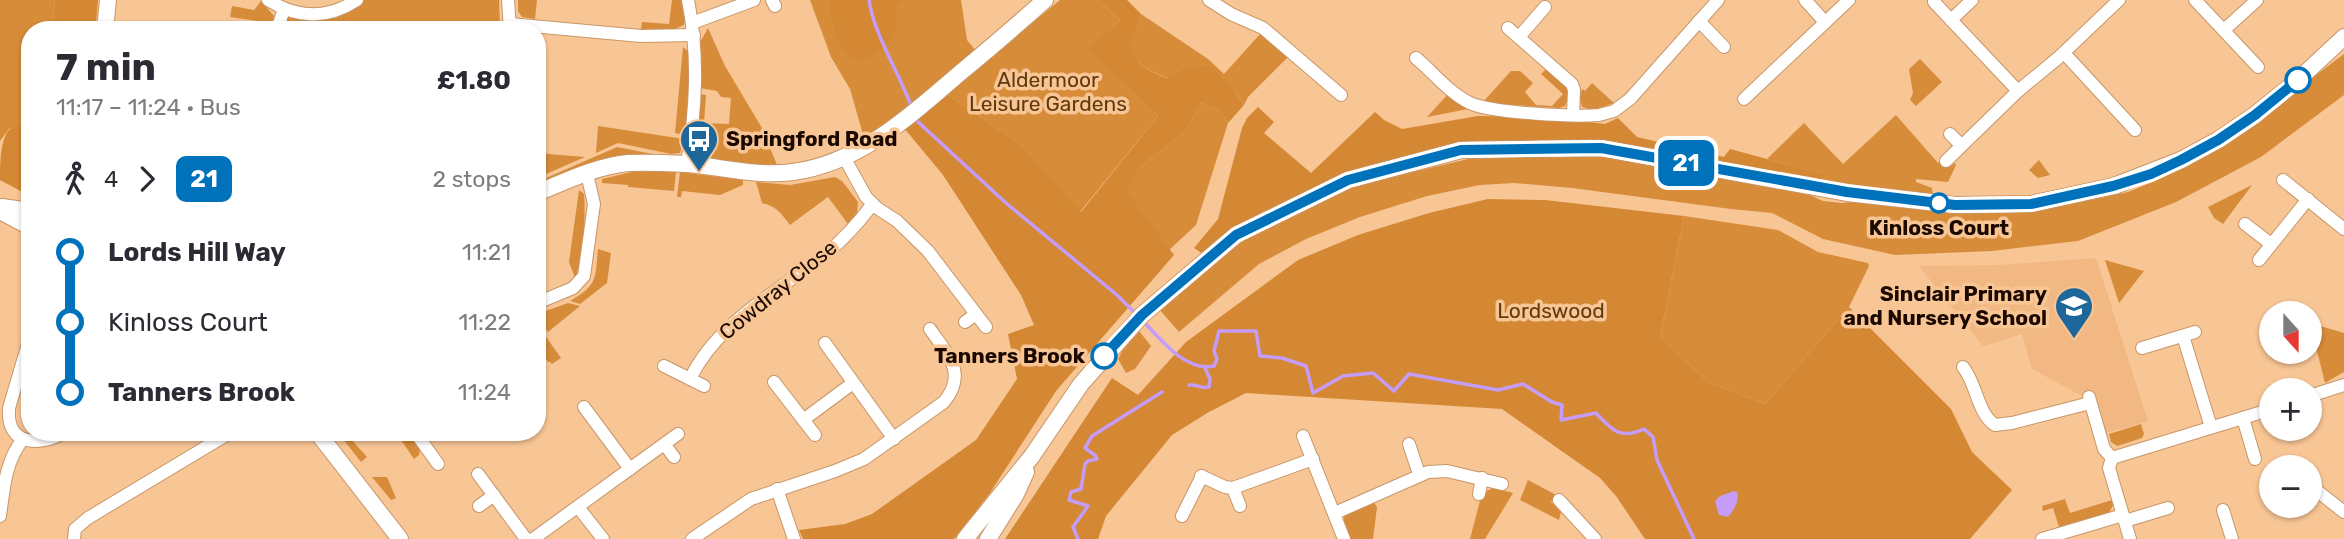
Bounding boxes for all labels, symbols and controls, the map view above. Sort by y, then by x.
text: 7 min [56,44,156,90]
text: £1.80 [437,65,511,96]
park label: Aldermoor Leisure Gardens [969,67,1127,116]
unlabelled marker [2285,67,2311,93]
text: 11:17 – 11:24 · Bus [56,93,241,121]
bus stop icon: Springford Road [678,118,720,173]
place label: Springford Road [726,126,898,151]
line badge: 21 [1654,140,1718,186]
text: 21 [1672,149,1700,177]
icon: walk [56,160,94,198]
icon: forward [128,160,166,198]
text: 4 [104,165,118,193]
text: 21 [190,165,218,193]
text: 2 stops [433,165,511,193]
marker: Kinloss Court [1929,193,1949,213]
place label: Kinloss Court [1869,215,2009,240]
street label: Cowdray Close [714,235,841,345]
text: Lords Hill Way [108,237,286,268]
text: 11:21 [462,238,511,266]
place label: Sinclair Primary and Nursery School [1844,281,2047,330]
school or university icon: Sinclair Primary and Nursery School [2053,285,2095,340]
park label: Lordswood [1497,298,1605,323]
north arrow [2259,301,2322,364]
map controls [2259,301,2322,518]
text: Kinloss Court [108,307,268,338]
text: 11:22 [458,308,511,336]
place label: Tanners Brook [934,343,1086,368]
marker: Tanners Brook [1091,343,1117,369]
text: Tanners Brook [108,377,295,408]
text: 11:24 [458,378,511,406]
button: + [2259,378,2322,441]
button: − [2259,455,2322,518]

